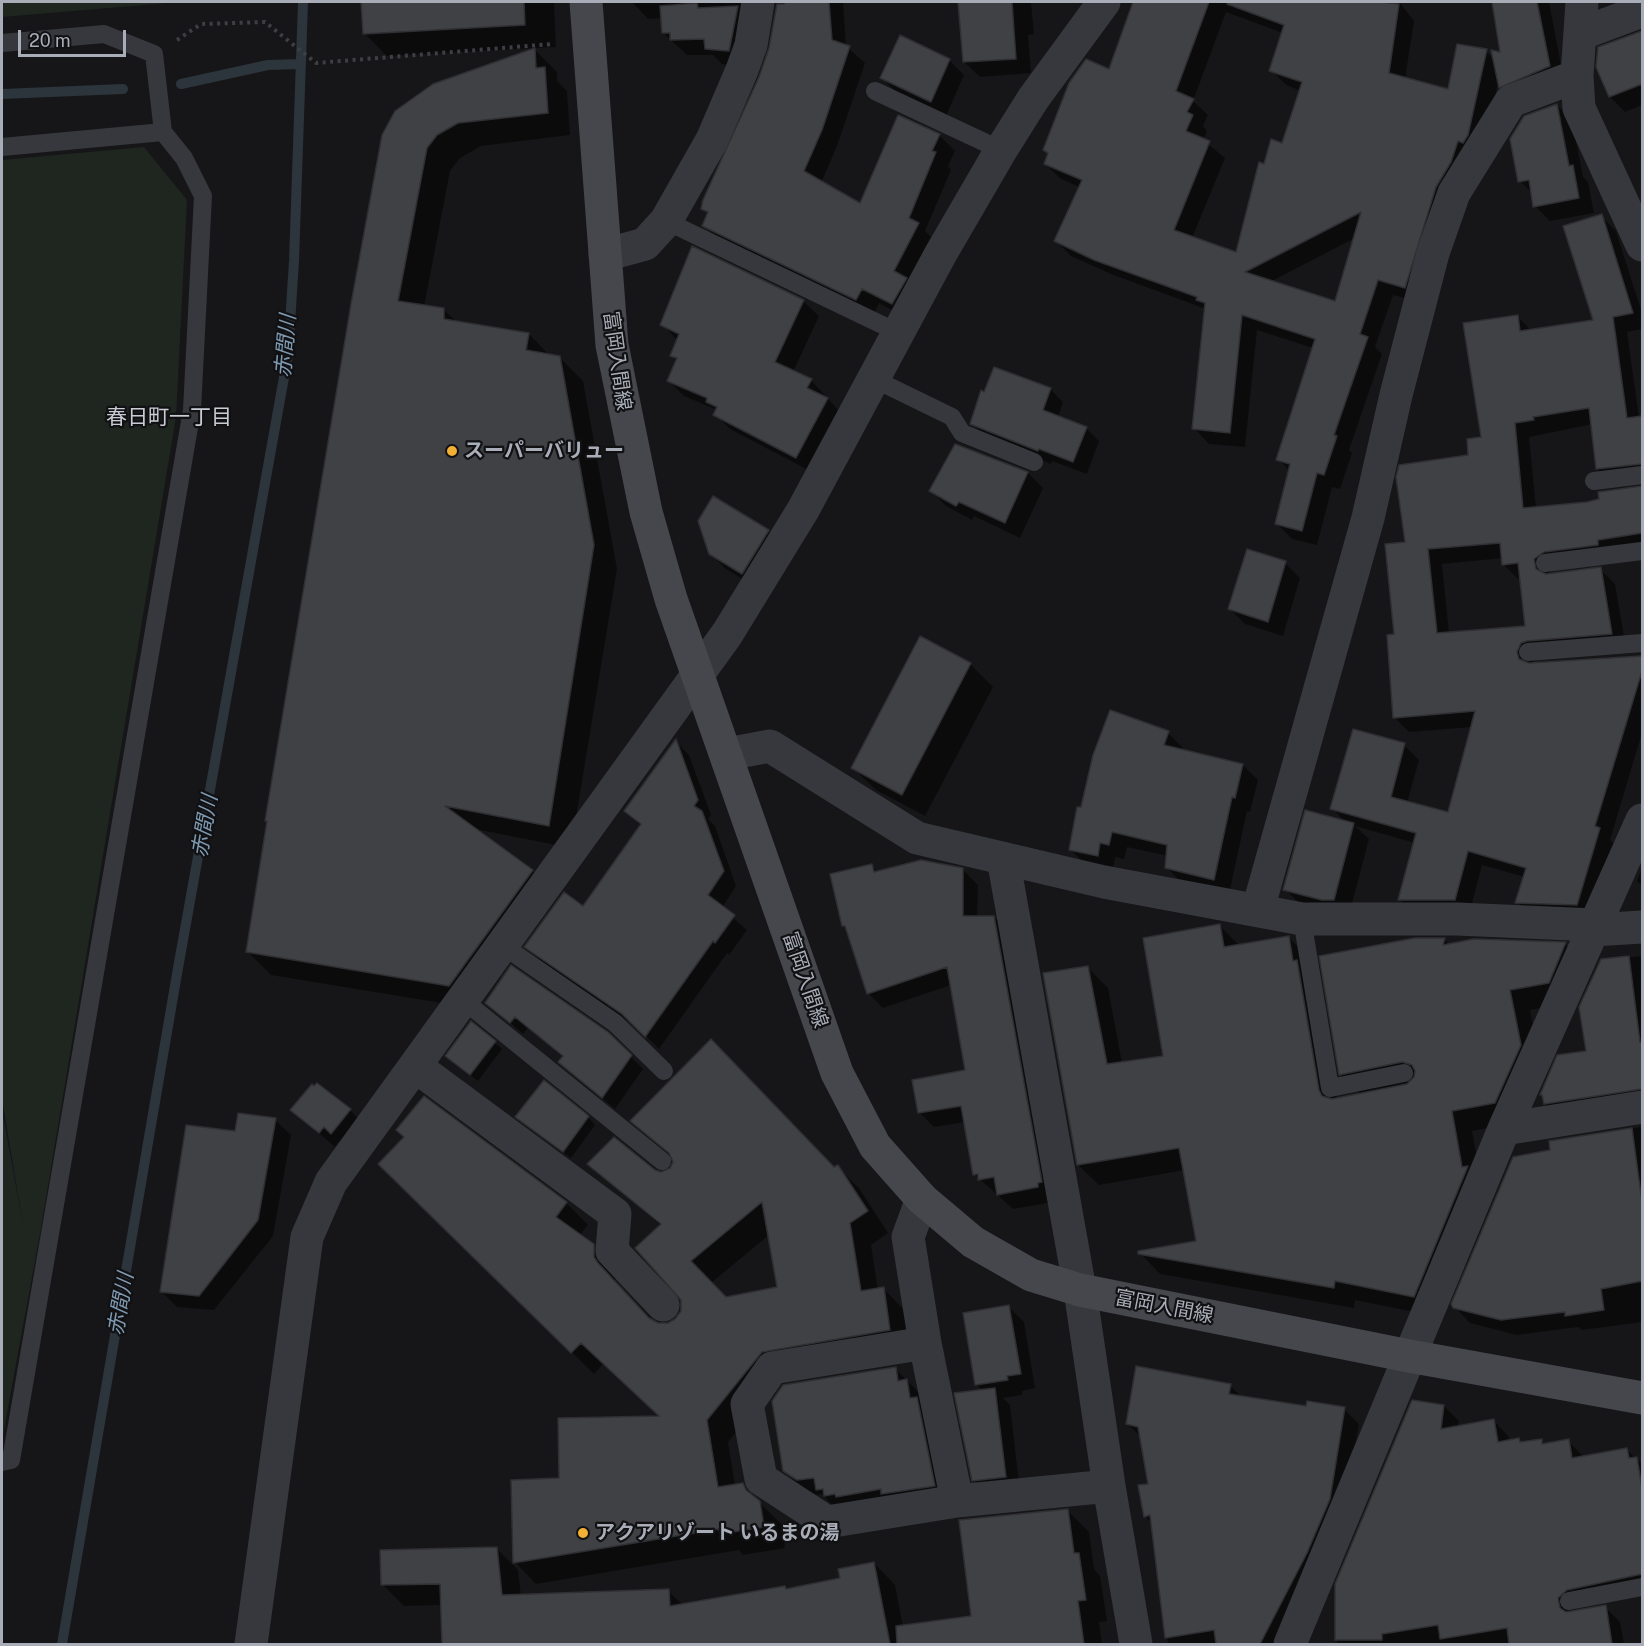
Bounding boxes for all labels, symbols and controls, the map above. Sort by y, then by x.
scale bar [21,18,129,56]
text: 20 m [29,30,71,51]
street label: 富岡入間線 [598,310,636,412]
water label: 赤間川 [271,314,301,378]
district label: 春日町一丁目 [106,405,232,431]
place label: スーパーバリュー [464,439,624,463]
marker: スーパーバリュー [445,444,459,458]
water label: 赤間川 [187,793,223,859]
street label: 富岡入間線 [777,929,833,1031]
water label: 赤間川 [103,1271,139,1337]
street label: 富岡入間線 [1113,1286,1215,1328]
place label: アクアリゾート いるまの湯 [595,1521,840,1545]
marker: アクアリゾート いるまの湯 [576,1526,590,1540]

